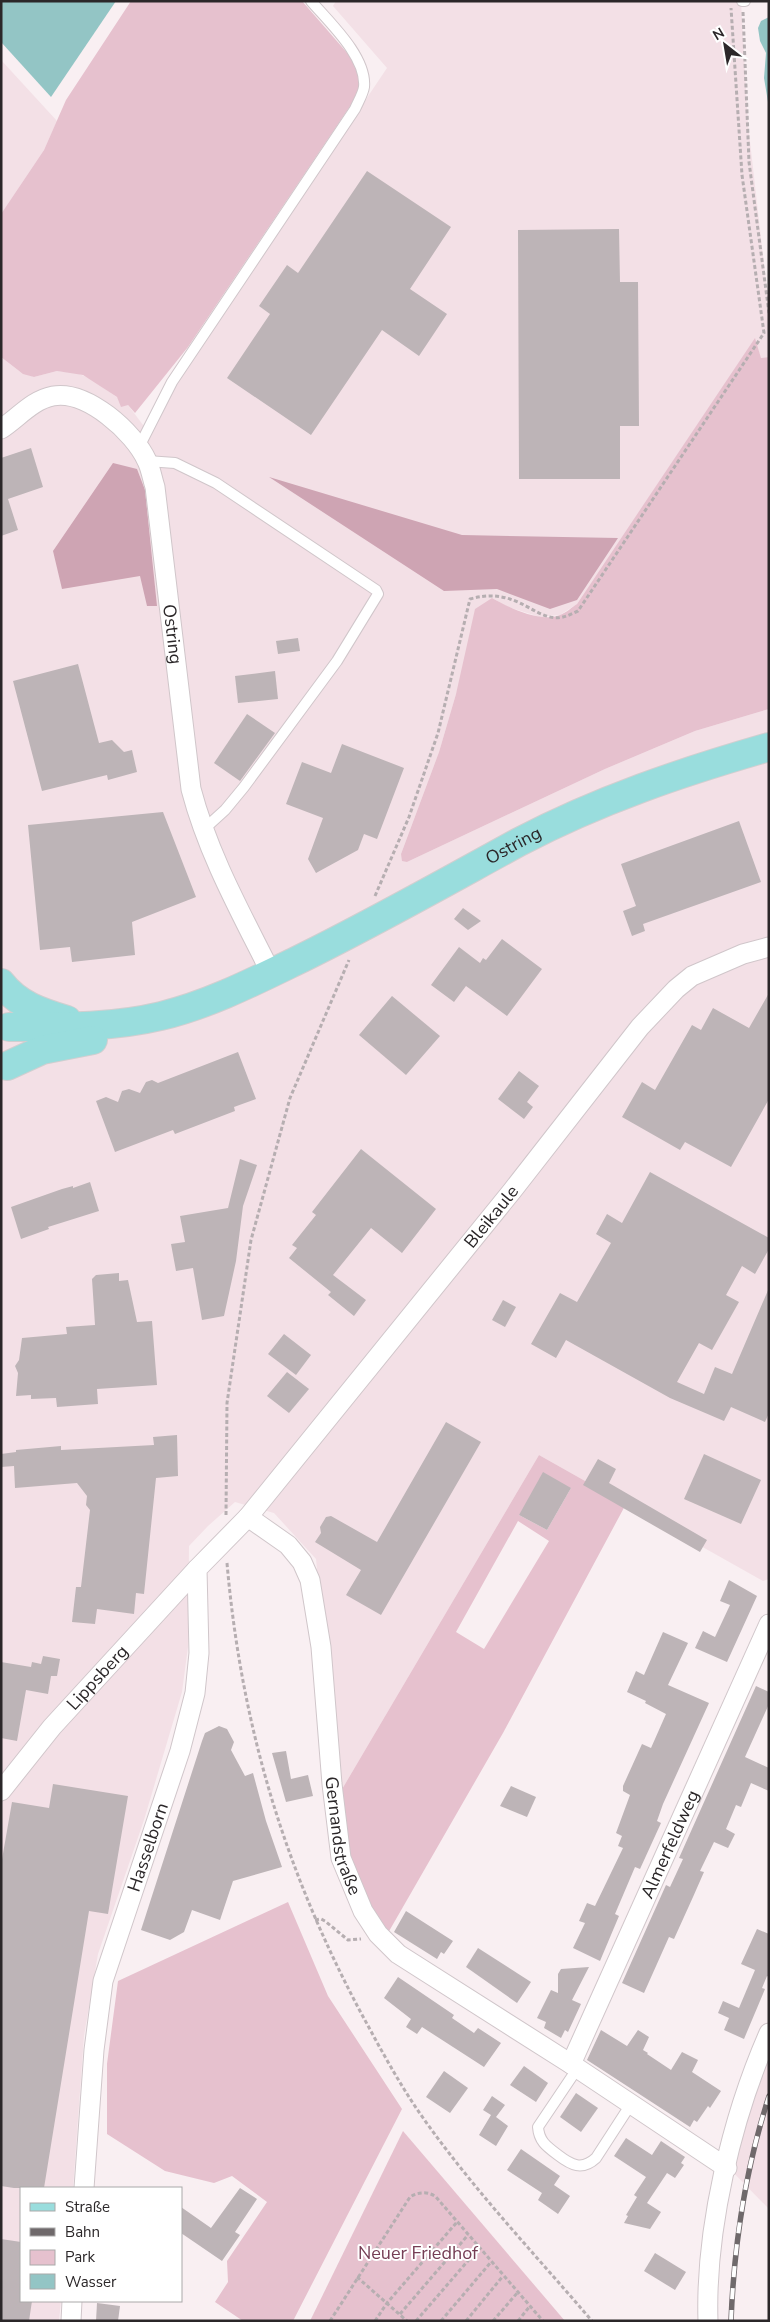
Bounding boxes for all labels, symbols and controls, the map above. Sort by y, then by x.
north arrow [700,20,750,70]
text: N [709,23,728,45]
street label: Ostring [157,603,188,666]
street label: Ostring [481,821,545,870]
street label: Bleikaule [458,1180,524,1253]
street label: Lippsberg [61,1640,134,1715]
street label: Gernandstraße [319,1776,367,1899]
street label: Almerfeldweg [635,1786,705,1902]
street label: Hasselborn [122,1799,174,1895]
legend [20,2187,182,2302]
text: Straße [65,2197,110,2217]
text: Bahn [65,2222,100,2242]
park label: Neuer Friedhof [358,2241,479,2265]
text: Park [65,2247,95,2267]
text: Wasser [65,2272,117,2292]

